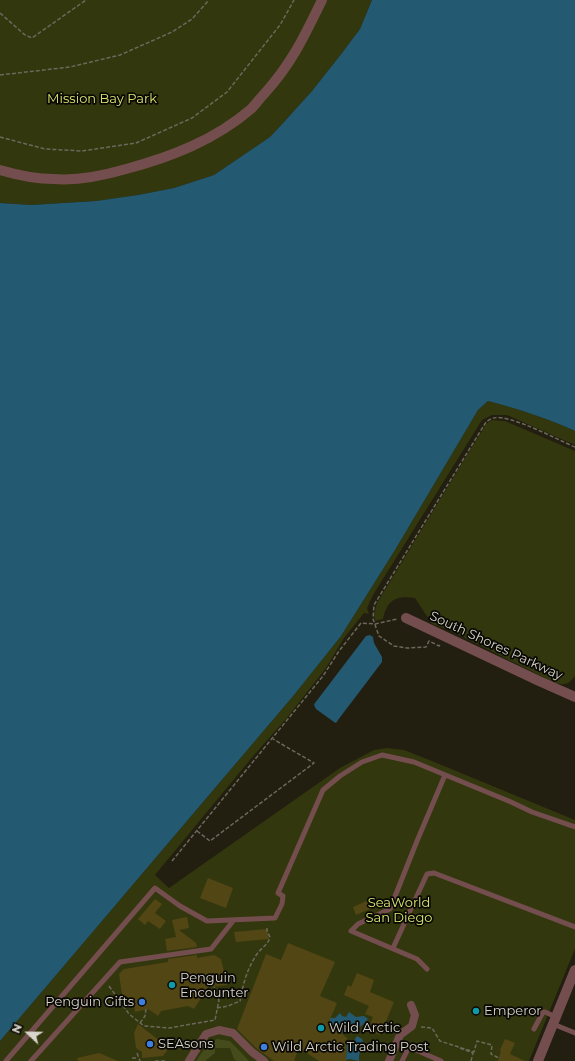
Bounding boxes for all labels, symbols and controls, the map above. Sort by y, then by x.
park label: Mission Bay Park [47,91,157,107]
street label: South Shores Parkway [427,608,565,684]
park label: SeaWorld San Diego [365,895,433,926]
place label: Penguin Encounter [180,970,248,1001]
marker: Penguin Encounter [167,980,177,990]
place label: Penguin Gifts [45,994,134,1010]
marker: Penguin Gifts [137,997,147,1007]
place label: Emperor [484,1003,542,1019]
marker: Emperor [471,1006,481,1016]
north arrow [8,1013,48,1053]
place label: Wild Arctic [329,1020,400,1036]
text: N [9,1022,25,1035]
marker: Wild Arctic [316,1023,326,1033]
place label: SEAsons [158,1036,214,1052]
marker: SEAsons [145,1039,155,1049]
place label: Wild Arctic Trading Post [272,1039,429,1055]
marker: Wild Arctic Trading Post [259,1042,269,1052]

